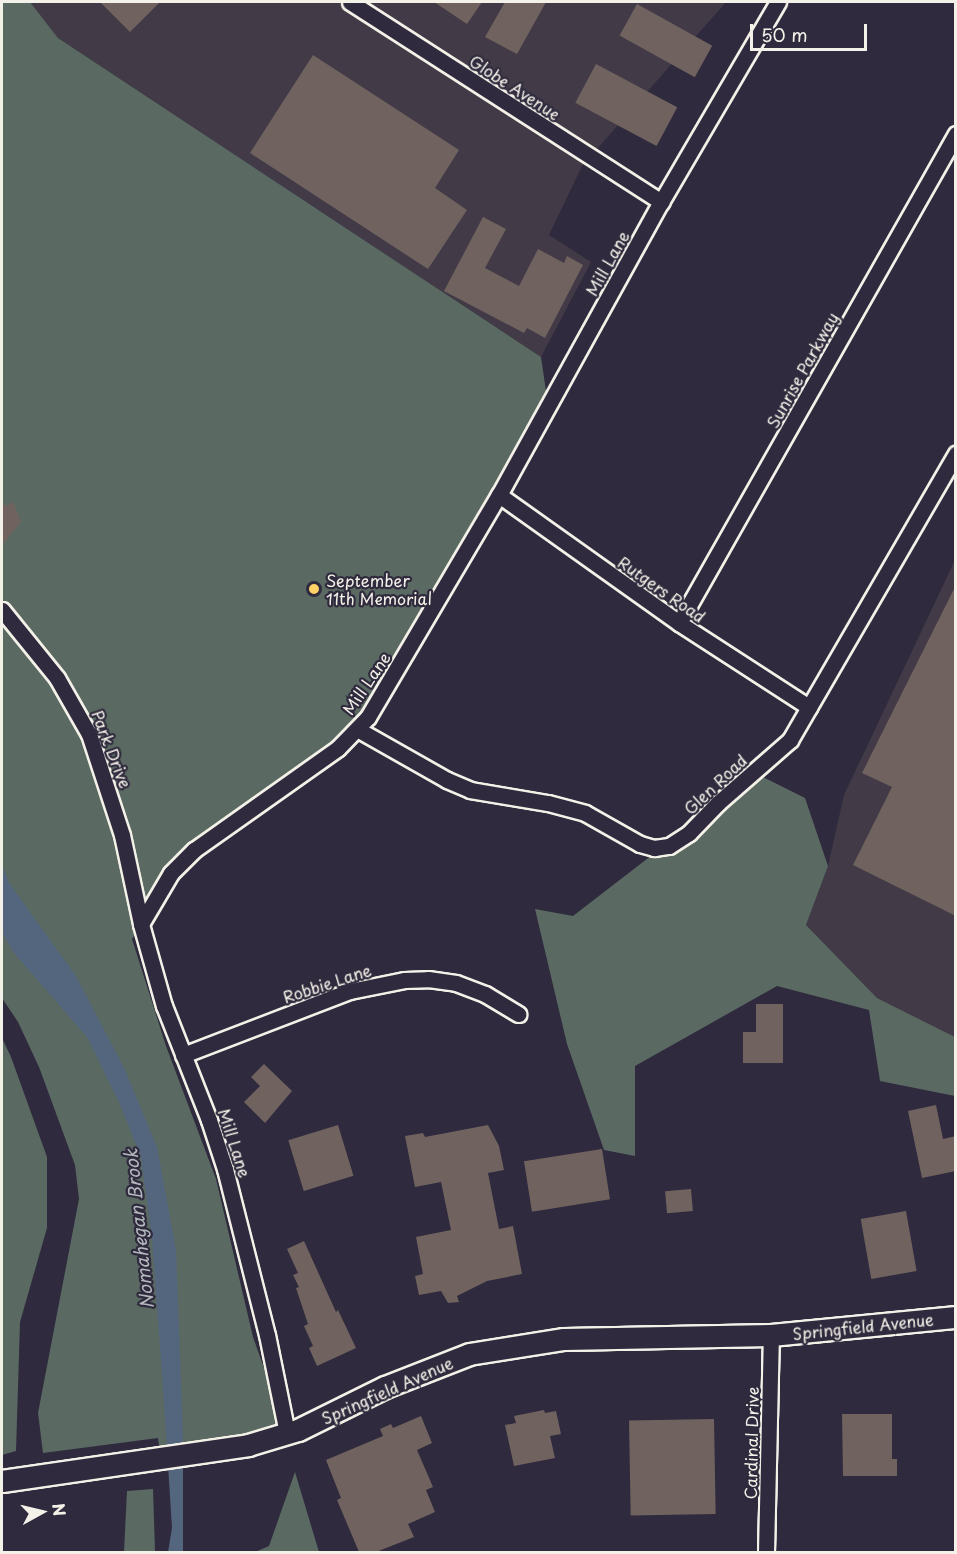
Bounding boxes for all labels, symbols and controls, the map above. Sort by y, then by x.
scale bar [753,12,870,50]
text: 50 m [761,21,808,48]
street label: Globe Avenue [466,51,564,123]
street label: Mill Lane [581,227,633,299]
street label: Sunrise Parkway [762,309,842,431]
street label: Rutgers Road [615,552,709,626]
place label: September 11th Memorial [326,570,435,608]
marker: September 11th Memorial [307,582,321,596]
street label: Mill Lane [338,648,394,718]
street label: Park Drive [88,707,136,791]
street label: Glen Road [679,750,751,818]
street label: Robbie Lane [280,959,374,1007]
street label: Mill Lane [215,1106,255,1180]
water label: Nomahegan Brook [120,1148,158,1310]
street label: Springfield Avenue [791,1309,935,1343]
street label: Springfield Avenue [318,1352,456,1428]
street label: Cardinal Drive [740,1387,762,1499]
north arrow [12,1482,72,1542]
text: N [47,1502,73,1517]

